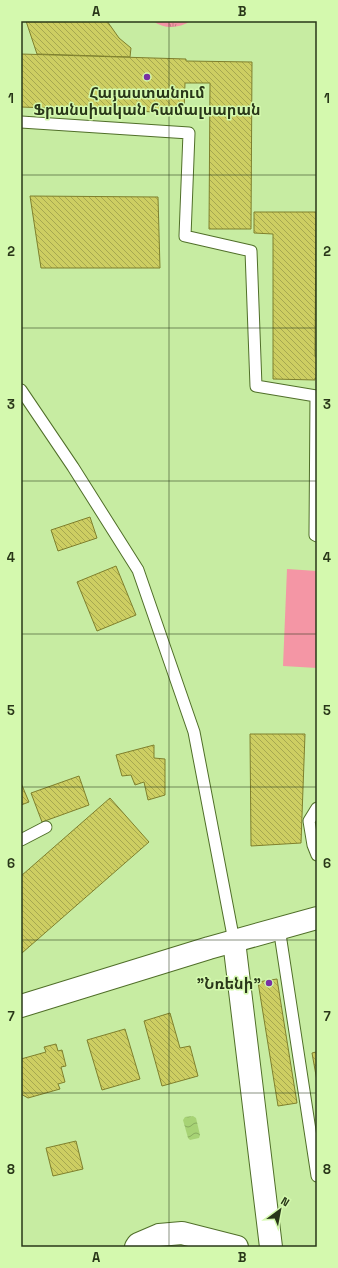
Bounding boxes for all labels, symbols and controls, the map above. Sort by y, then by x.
text: A [92,3,101,20]
text: B [238,3,247,20]
marker: Հայաստանում Ֆրանսիական համալսարան [142,72,152,82]
place label: Հայաստանում Ֆրանսիական համալսարան [33,83,261,119]
text: 1 [8,90,14,107]
text: 1 [324,90,330,107]
text: 2 [7,243,15,260]
text: 2 [323,243,331,260]
text: 3 [7,396,15,413]
text: 3 [323,396,331,413]
text: 4 [7,549,15,566]
text: 4 [323,549,331,566]
text: 5 [7,702,15,719]
text: 5 [323,702,331,719]
text: 6 [7,855,15,872]
text: 6 [323,855,331,872]
place label: "Նռենի" [197,974,261,993]
marker: "Նռենի" [264,978,274,988]
text: 7 [7,1008,15,1025]
text: 7 [323,1008,331,1025]
text: 8 [7,1161,15,1178]
text: 8 [323,1161,331,1178]
north arrow [260,1190,300,1230]
text: N [278,1194,292,1209]
text: A [92,1249,101,1266]
text: B [238,1249,247,1266]

